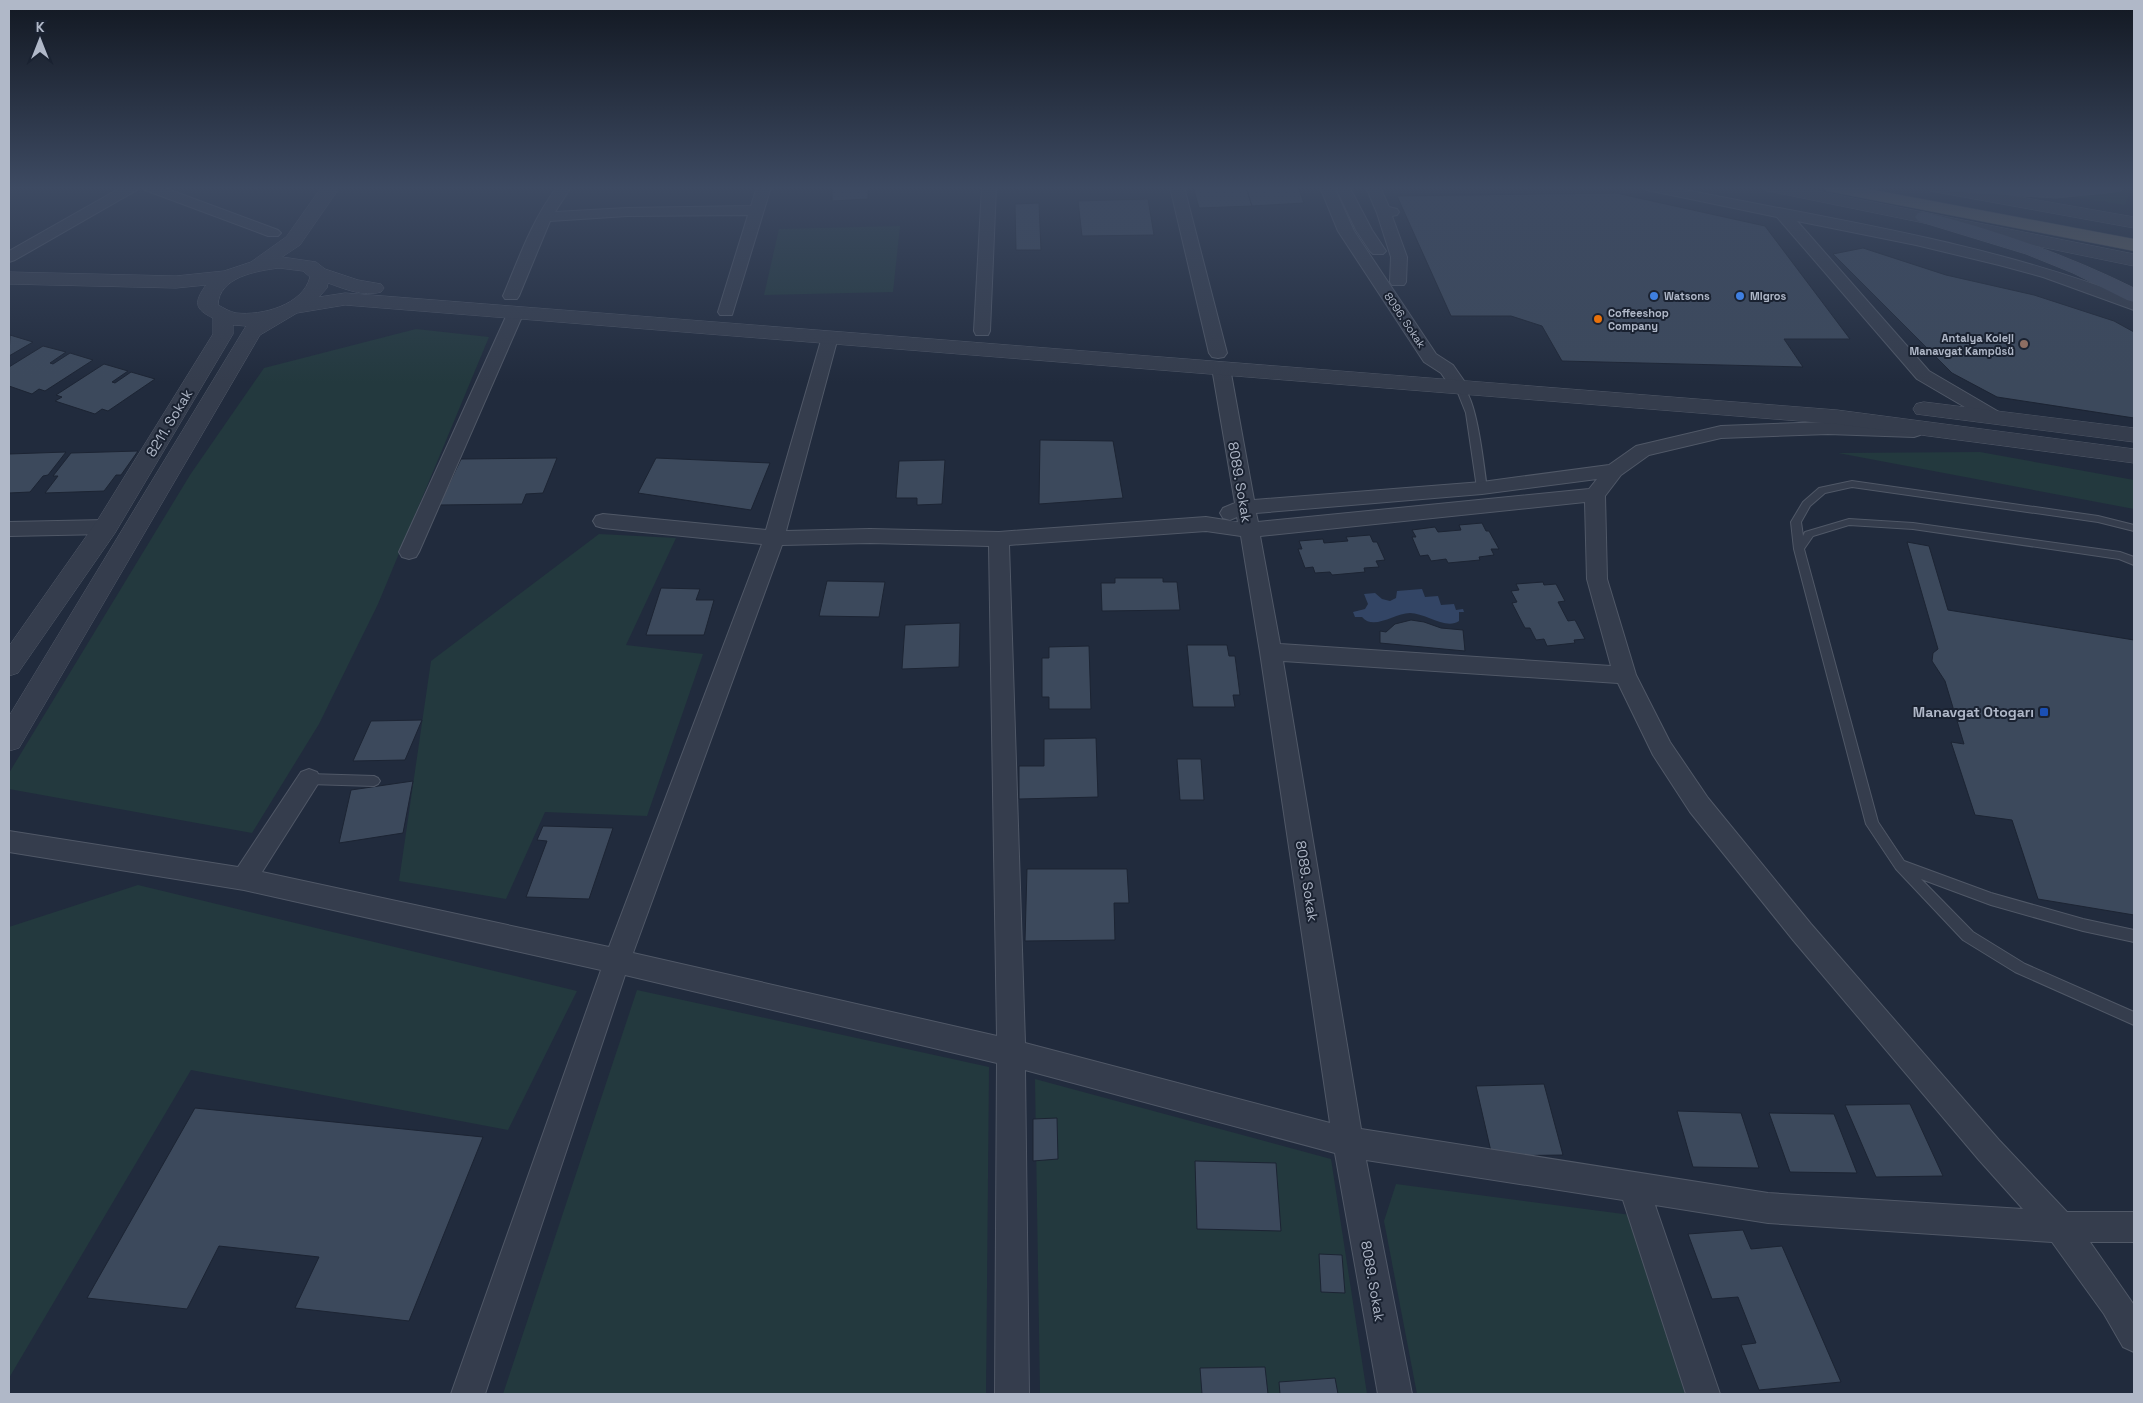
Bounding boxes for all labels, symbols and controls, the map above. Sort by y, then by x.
north arrow [15,15,65,65]
text: K [36,18,45,36]
street label: 8096. Sokak [1381,289,1429,351]
place label: Watsons [1664,289,1710,303]
place label: Migros [1750,289,1787,303]
marker: Watsons [1648,290,1660,302]
marker: Migros [1734,290,1746,302]
place label: Coffeeshop Company [1608,306,1669,333]
marker: Coffeeshop Company [1592,313,1604,325]
place label: Antalya Koleji Manavgat Kampüsü [1909,331,2014,358]
marker: Antalya Koleji Manavgat Kampüsü [2018,338,2030,350]
street label: 8211. Sokak [142,386,196,460]
street label: 8089. Sokak [1224,440,1256,524]
place label: Manavgat Otogarı [1913,703,2034,721]
marker: Manavgat Otogarı [2038,706,2050,718]
street label: 8089. Sokak [1292,839,1322,923]
street label: 8089. Sokak [1357,1239,1389,1323]

